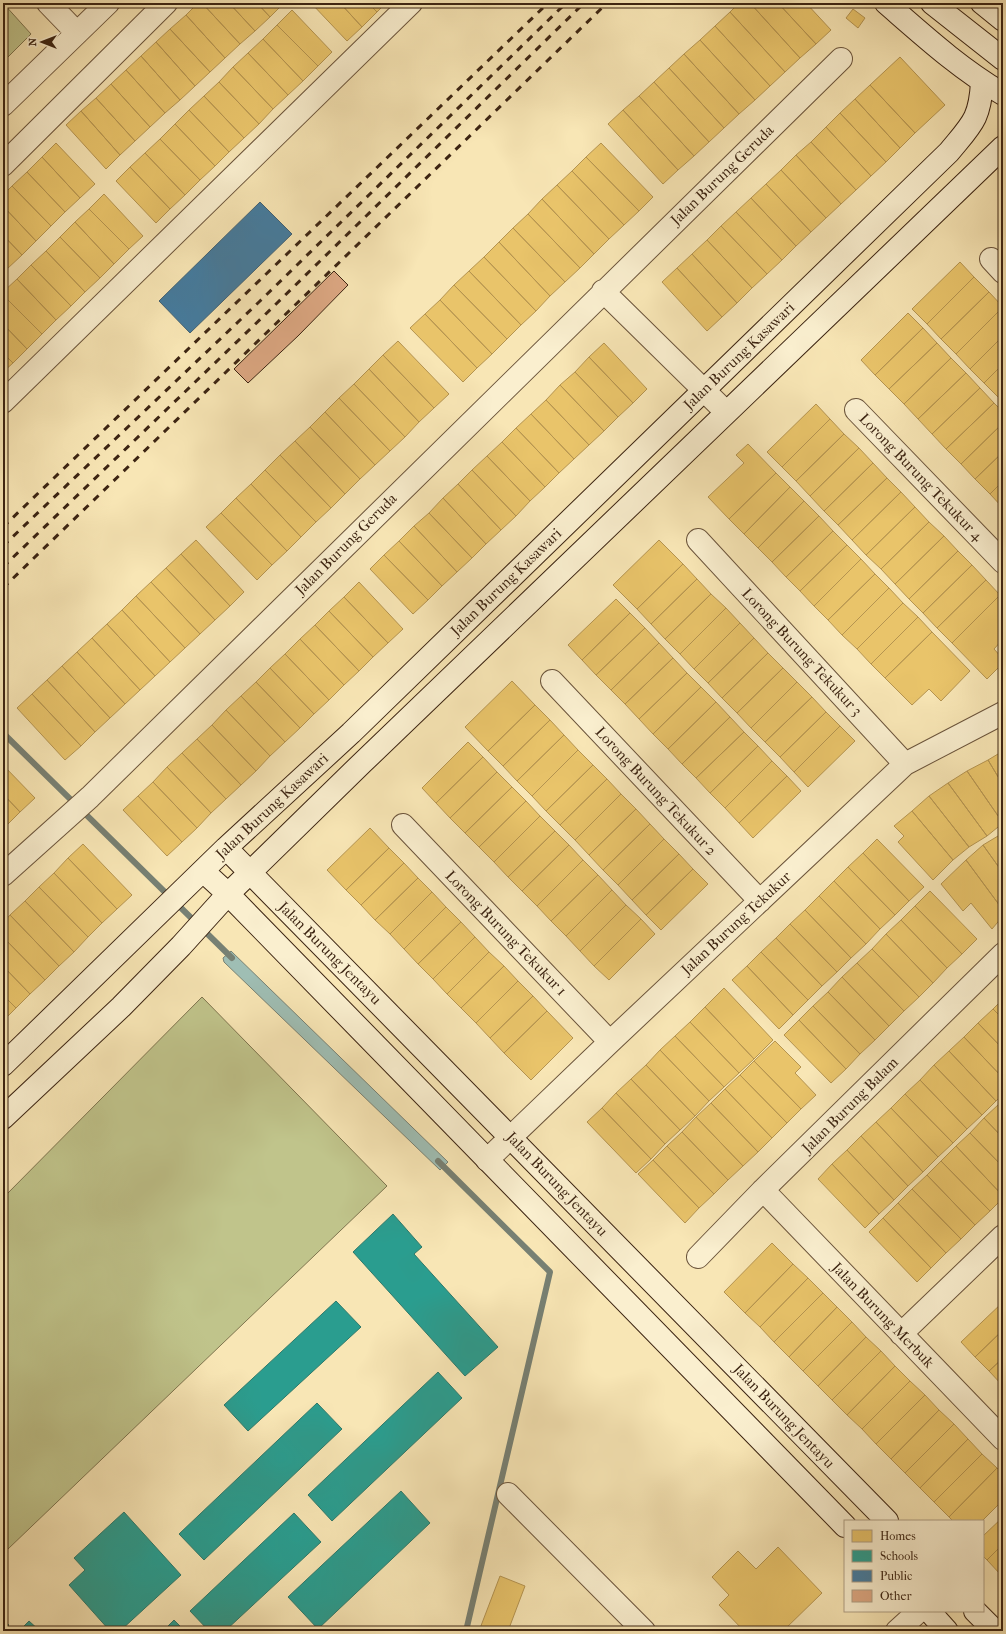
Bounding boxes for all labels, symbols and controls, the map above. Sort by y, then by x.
north arrow [22,22,62,62]
text: N [26,37,39,46]
street label: Jalan Burung Geruda [666,120,778,230]
street label: Jalan Burung Kasawari [679,298,799,414]
street label: Lorong Burung Tekukur 4 [855,409,988,545]
street label: Jalan Burung Geruda [291,489,401,599]
street label: Jalan Burung Kasawari [446,524,566,640]
street label: Lorong Burung Tekukur 3 [738,584,866,720]
street label: Lorong Burung Tekukur 2 [592,723,721,859]
street label: Jalan Burung Kasawari [211,749,332,863]
street label: Lorong Burung Tekukur 1 [442,867,570,999]
street label: Jalan Burung Tekukur [677,867,795,979]
street label: Jalan Burung Jentayu [274,897,386,1009]
street label: Jalan Burung Balam [797,1053,902,1158]
street label: Jalan Burung Jentayu [502,1127,612,1240]
street label: Jalan Burung Merbuk [827,1258,938,1372]
street label: Jalan Burung Jentayu [729,1359,839,1472]
legend [844,1520,984,1612]
text: Homes [880,1529,916,1543]
text: Schools [880,1549,919,1563]
text: Public [880,1569,912,1583]
text: Other [880,1589,912,1603]

